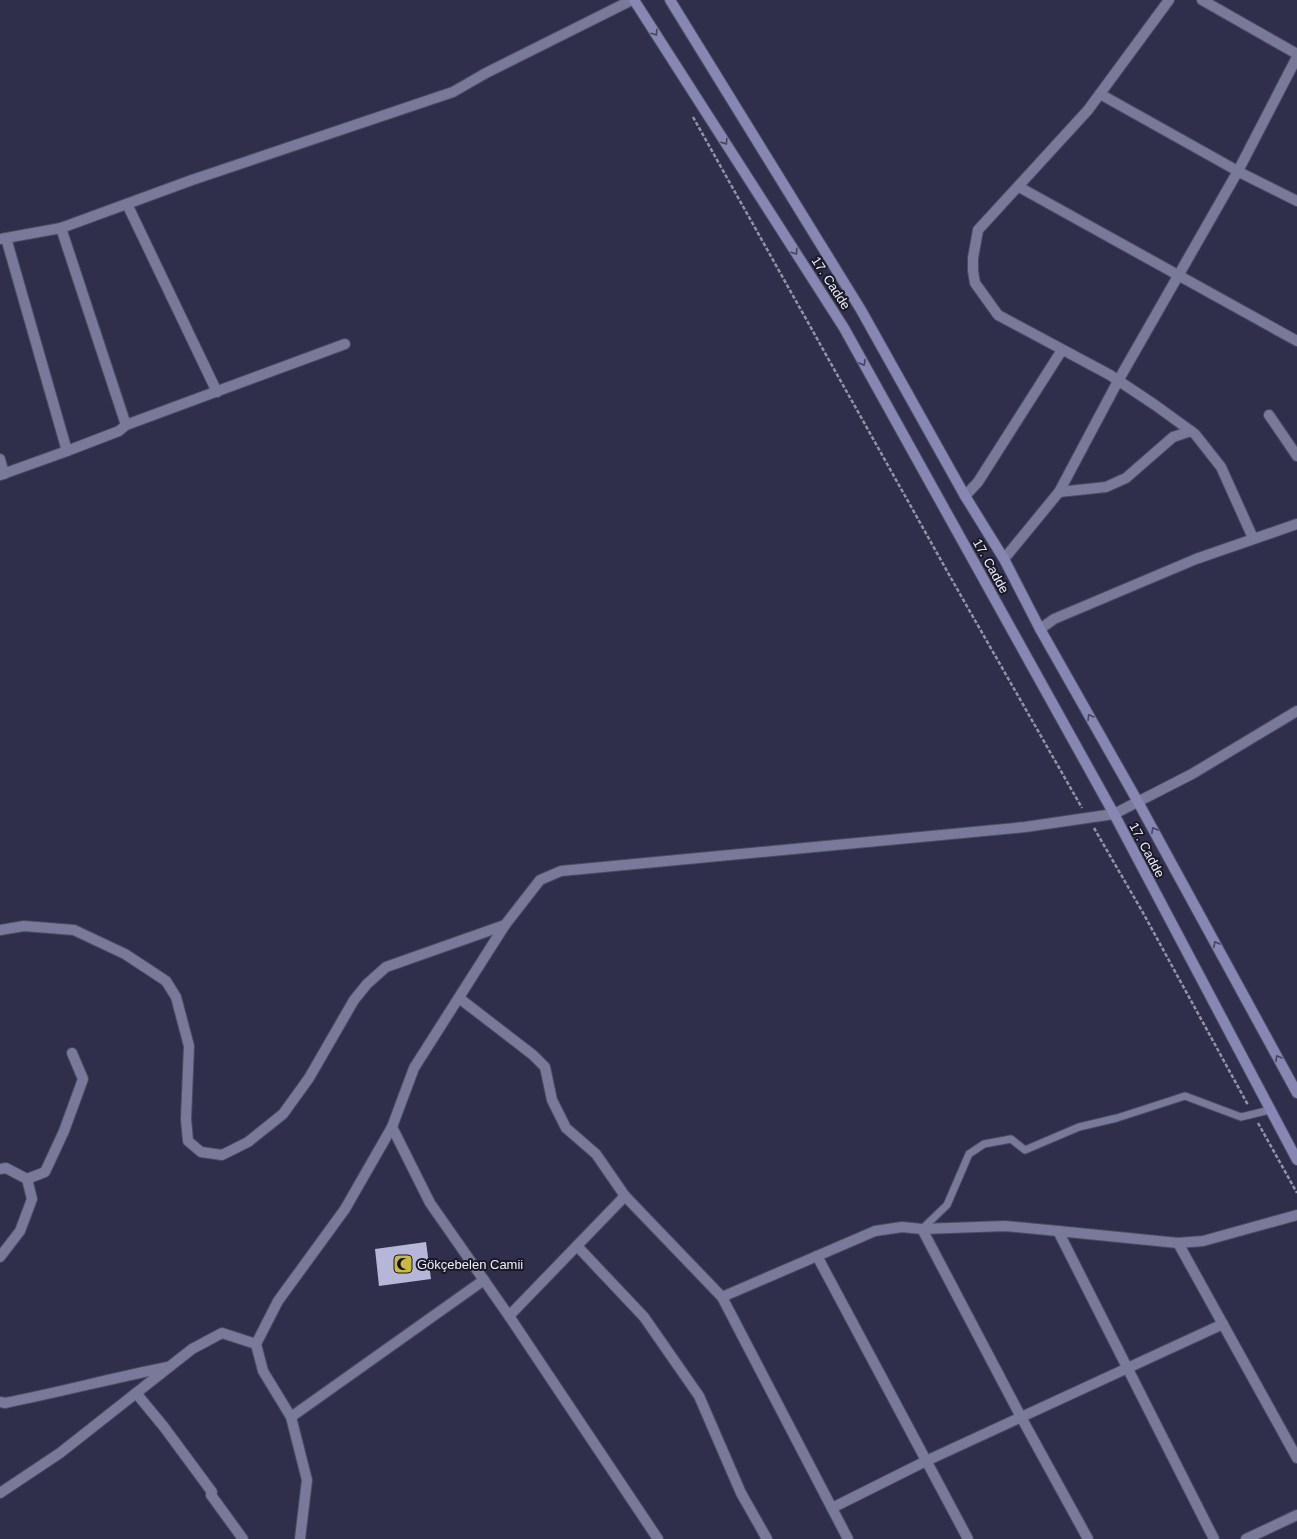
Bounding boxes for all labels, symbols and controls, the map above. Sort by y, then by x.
one-way arrow [650,29,658,36]
one-way arrow [721,138,728,145]
one-way arrow [791,248,798,255]
street label: 17. Cadde [808,254,854,312]
one-way arrow [859,358,866,366]
street label: 17. Cadde [970,536,1012,596]
one-way arrow [1087,714,1094,721]
street label: 17. Cadde [1126,820,1168,880]
one-way arrow [1151,827,1158,834]
one-way arrow [1213,941,1221,948]
one-way arrow [1276,1055,1283,1062]
mosque icon: Gökçebelen Camii [392,1253,414,1275]
place label: Gökçebelen Camii [417,1257,523,1272]

